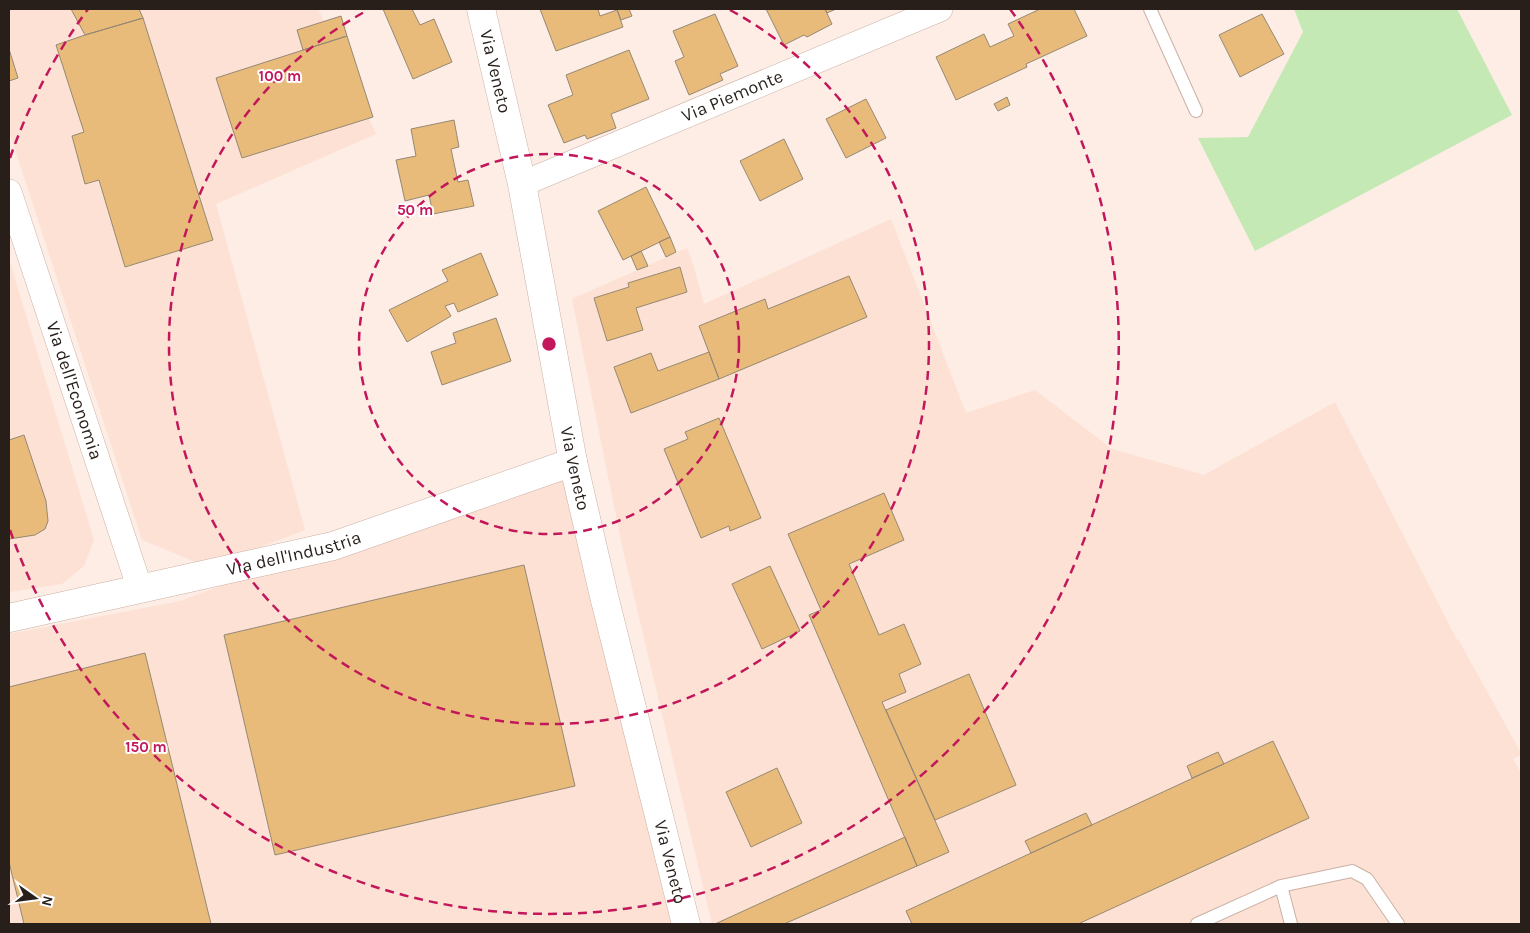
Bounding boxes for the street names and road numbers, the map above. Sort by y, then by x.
street label: Via Veneto [475,27,516,115]
street label: Via Piemonte [678,65,786,127]
street label: Via dell'Economia [41,319,108,462]
street label: Via Veneto [556,425,595,512]
street label: Via dell'Industria [224,526,364,580]
street label: Via Veneto [649,818,691,906]

